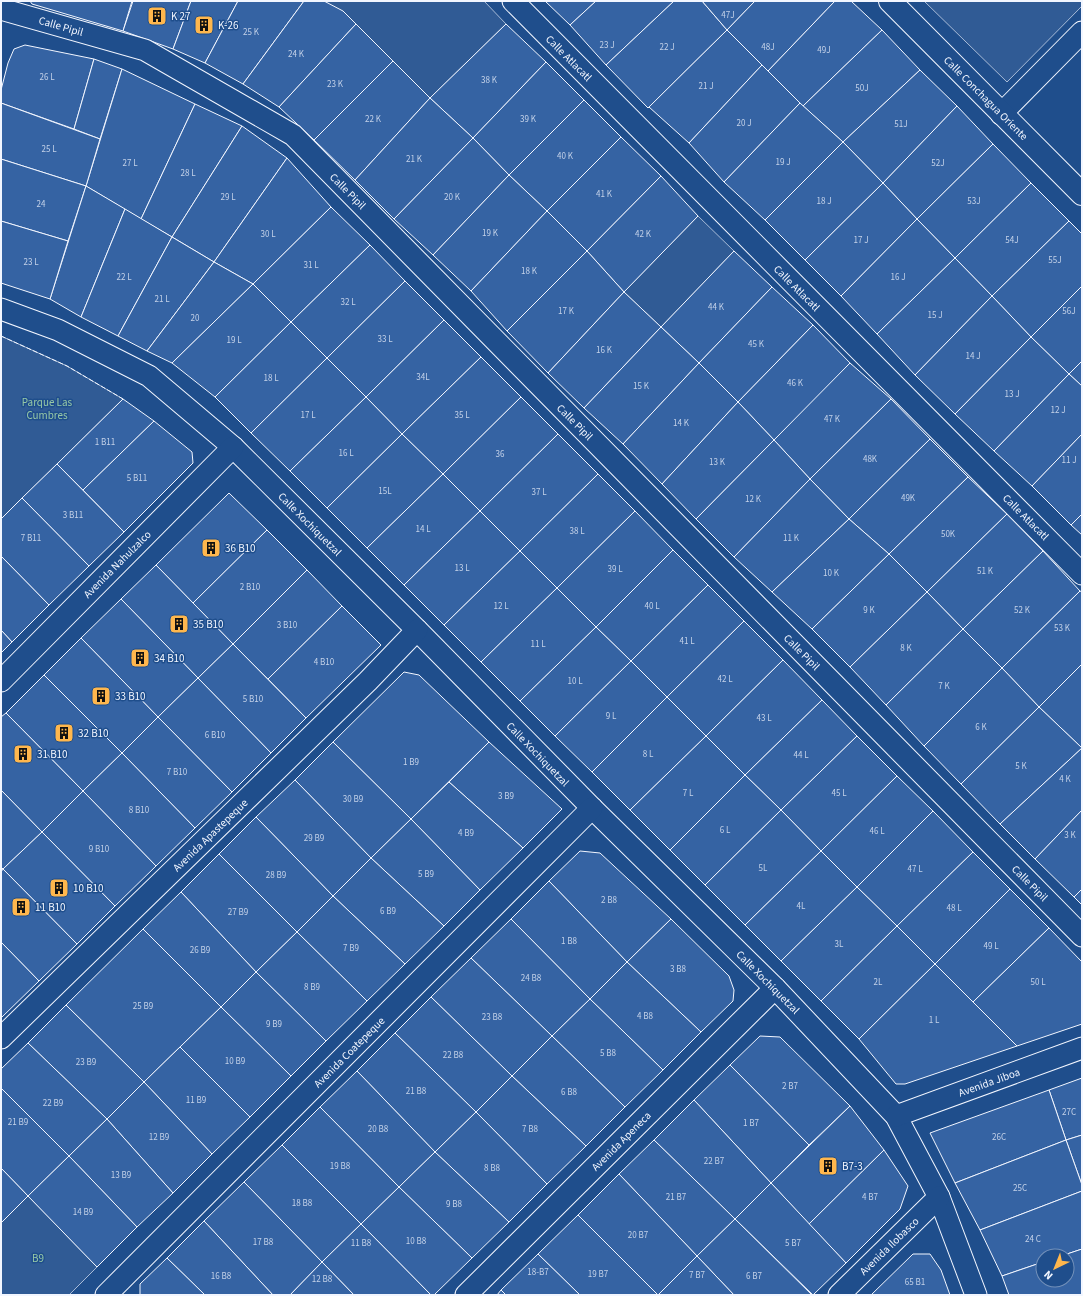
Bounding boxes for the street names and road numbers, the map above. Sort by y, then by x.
street label: Calle Pipil [37,13,85,40]
street label: Calle Atlacatl [542,32,595,85]
street label: Calle Conchagua Oriente [940,53,1031,144]
street label: Calle Pipil [326,170,369,213]
street label: Calle Atlacatl [770,262,823,315]
street label: Calle Pipil [553,401,596,444]
street label: Calle Xochiquetzal [275,489,345,560]
street label: Calle Atlacatl [999,491,1052,544]
street label: Avenida Nahulzalco [80,527,154,601]
street label: Calle Pipil [780,631,823,674]
street label: Calle Xochiquetzal [503,719,572,790]
street label: Avenida Apastepeque [170,795,252,875]
street label: Calle Pipil [1008,862,1051,905]
street label: Calle Xochiquetzal [733,947,803,1018]
street label: Avenida Coatepeque [311,1013,388,1091]
street label: Avenida Jiboa [956,1064,1022,1101]
street label: Avenida Apeneca [588,1108,654,1174]
street label: Avenida Ilobasco [856,1214,922,1279]

